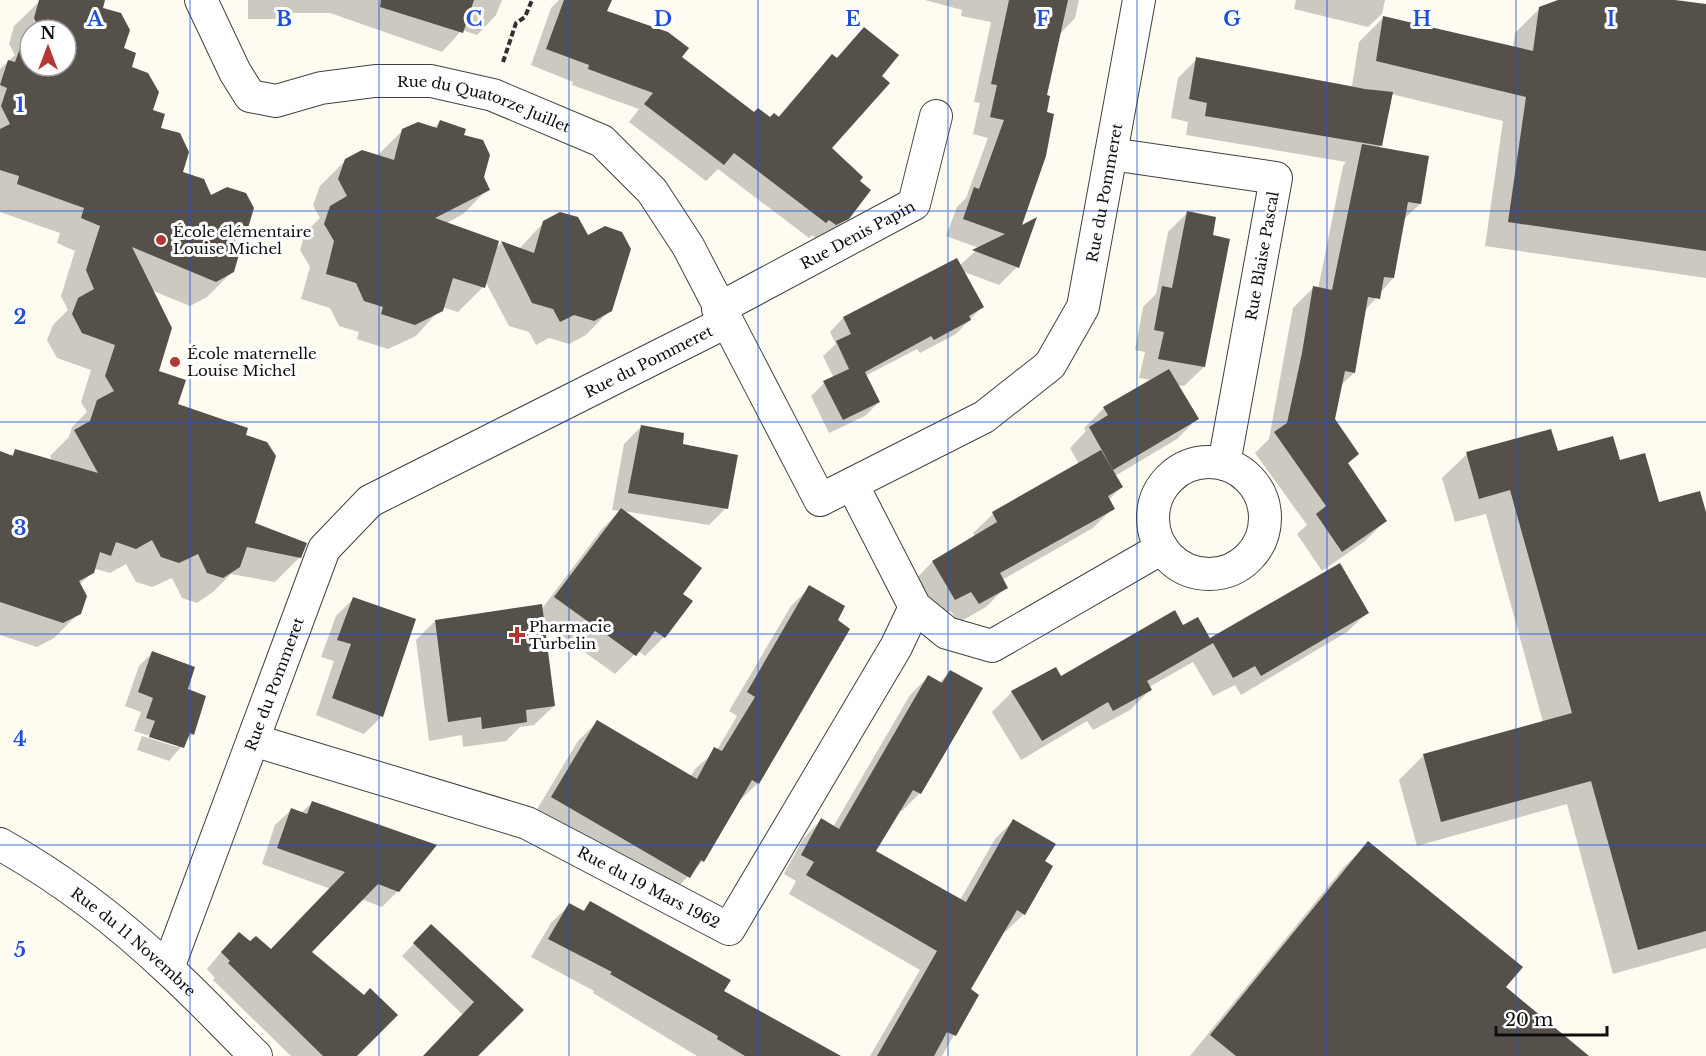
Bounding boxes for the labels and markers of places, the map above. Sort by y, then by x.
place label: École élémentaire Louise Michel [173,222,311,258]
marker: École élémentaire Louise Michel [154,233,168,247]
place label: École maternelle Louise Michel [187,344,317,380]
marker: École maternelle Louise Michel [168,355,182,369]
place label: Pharmacie Turbelin [529,617,611,653]
marker: Pharmacie Turbelin [510,628,524,642]

